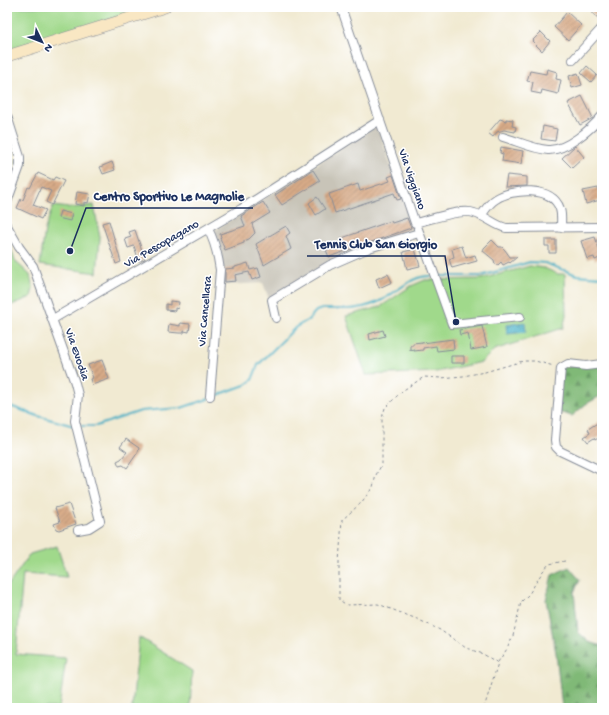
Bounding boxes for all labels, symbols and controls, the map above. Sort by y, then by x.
north arrow [22,22,62,62]
text: N [41,41,55,54]
street label: Via Viggiano [394,147,428,212]
callout: Centro Sportivo Le Magnolie [86,183,253,208]
text: Centro Sportivo Le Magnolie [93,190,246,206]
street label: Via Pescopagano [121,218,202,272]
callout: Tennis Club San Giorgio [307,231,445,256]
text: Tennis Club San Giorgio [314,238,438,253]
street label: Via Cancellara [196,275,216,348]
street label: Via Evodia [60,326,92,383]

